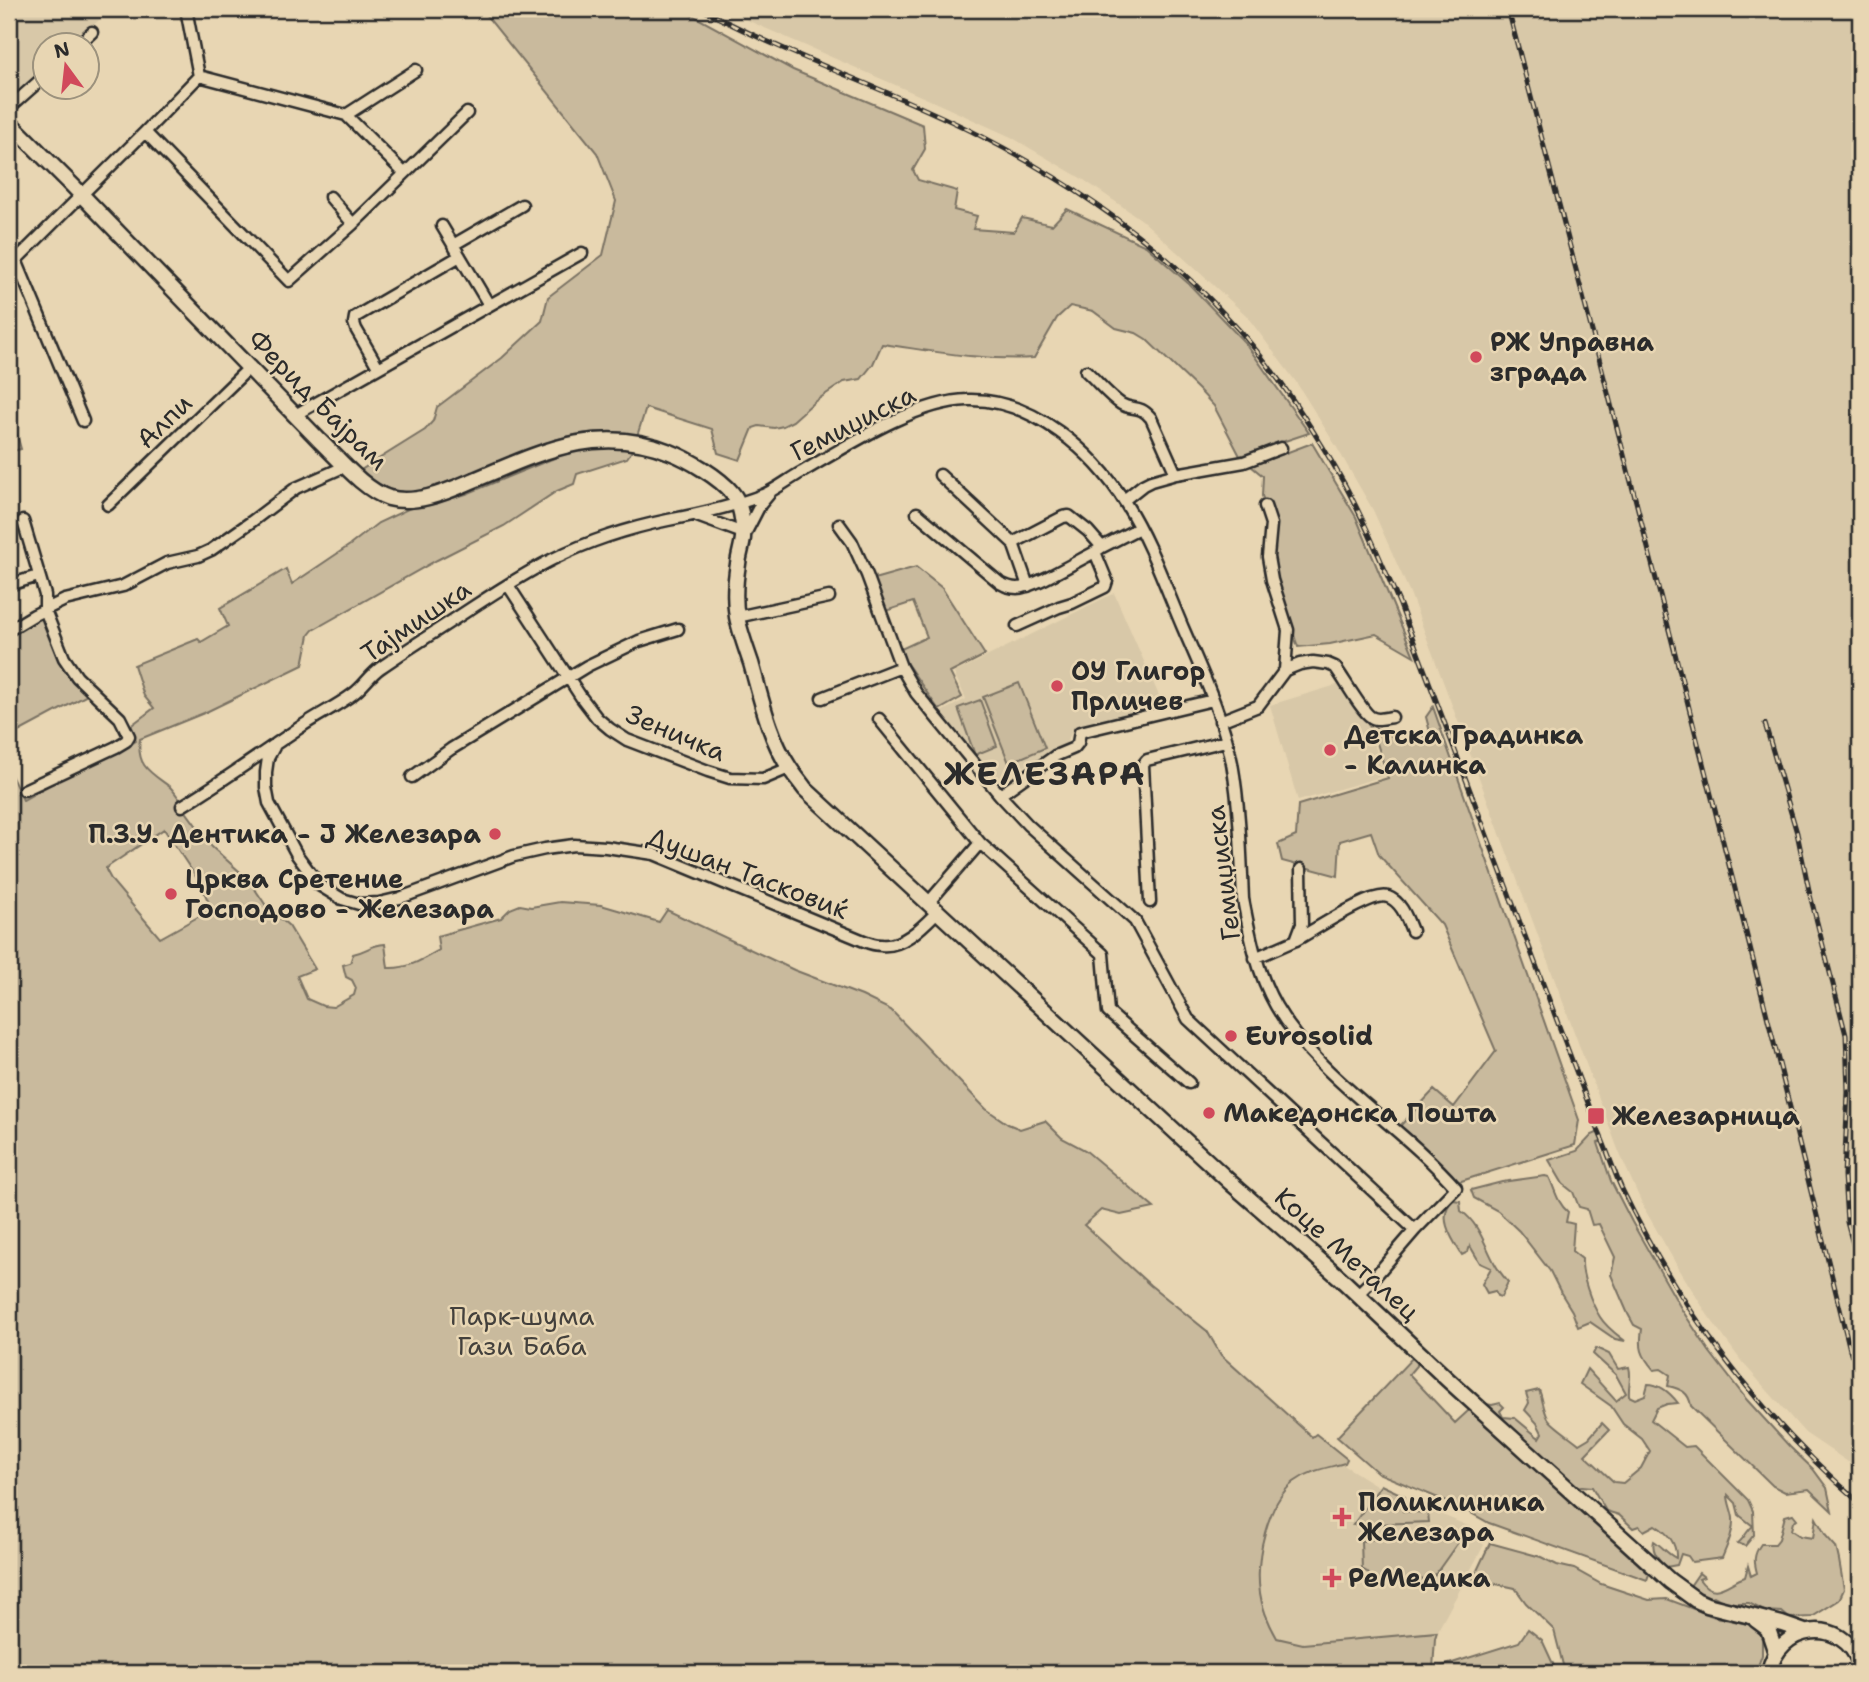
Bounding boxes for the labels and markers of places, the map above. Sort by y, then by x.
place label: РЖ Управна зграда [1490,324,1654,389]
marker: РЖ Управна зграда [1468,349,1484,365]
place label: ОУ Глигор Прличев [1071,653,1205,718]
marker: ОУ Глигор Прличев [1049,678,1065,694]
place label: Детска Градинка - Калинка [1344,717,1583,782]
marker: Детска Градинка - Калинка [1322,742,1338,758]
place label: П.З.У. Дентика - Ј Железара [88,816,481,851]
marker: П.З.У. Дентика - Ј Железара [487,826,503,842]
place label: Црква Сретение Господово - Железара [185,861,494,926]
marker: Црква Сретение Господово - Железара [163,886,179,902]
place label: Eurosolid [1245,1018,1373,1053]
marker: Eurosolid [1223,1028,1239,1044]
place label: Македонска Пошта [1223,1095,1497,1130]
place label: Железарница [1612,1098,1800,1133]
marker: Македонска Пошта [1201,1105,1217,1121]
marker: Железарница [1586,1106,1606,1126]
place label: Поликлиника Железара [1358,1484,1545,1549]
marker: Поликлиника Железара [1332,1507,1352,1527]
place label: РеМедика [1348,1560,1491,1595]
marker: РеМедика [1322,1568,1342,1588]

